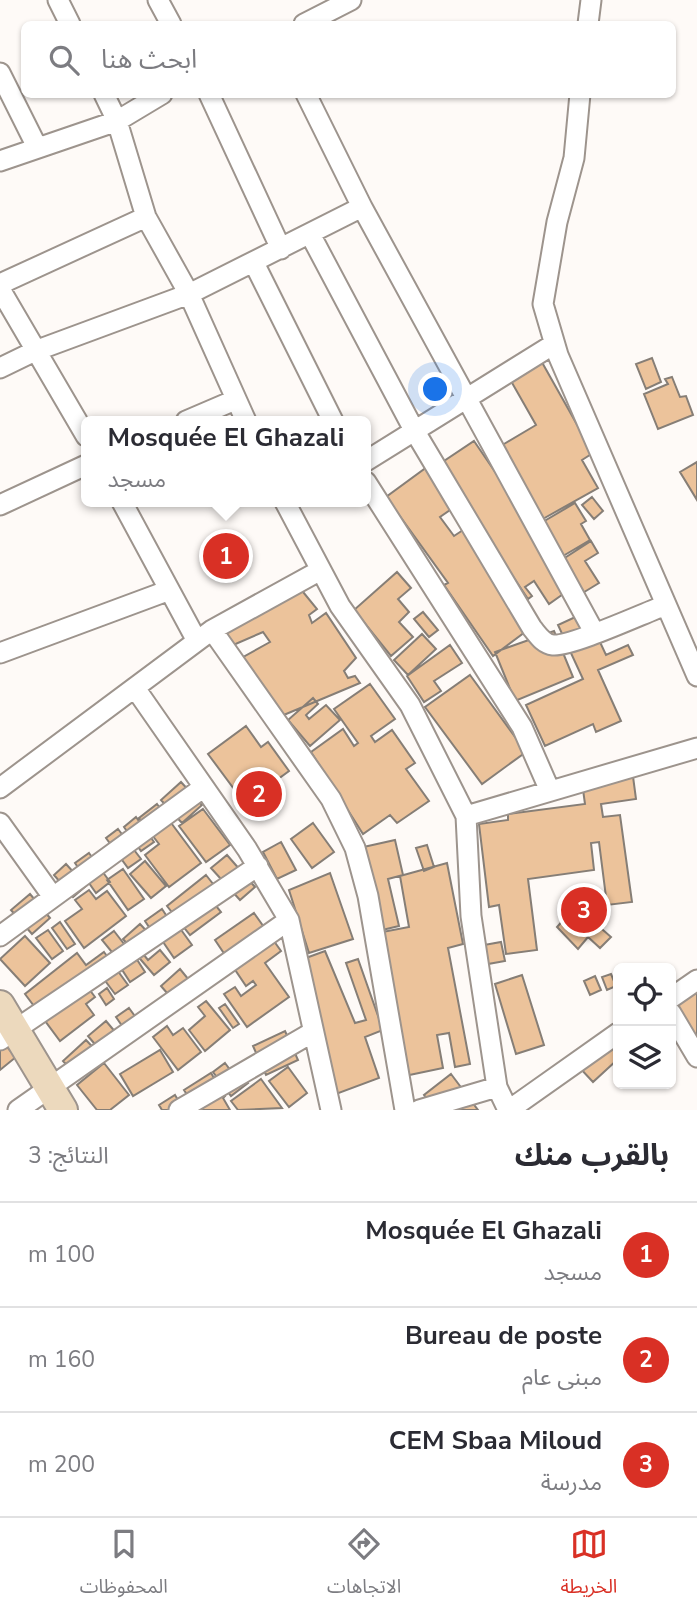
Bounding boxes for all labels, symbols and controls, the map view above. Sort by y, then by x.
search box [21,21,676,98]
icon: search [45,41,83,79]
text: ابحث هنا [101,42,197,77]
your location [418,372,452,406]
popup [81,416,371,507]
text: Mosquée El Ghazali [108,420,344,455]
text: مسجد [108,464,166,495]
pin: 1 [203,530,249,582]
pin: 2 [236,768,282,820]
pin: 3 [561,884,607,936]
map controls [613,963,676,1089]
button: locate [613,963,676,1026]
button: layers [613,1026,676,1089]
text: بالقرب منك [515,1135,669,1176]
text: النتائج: 3 [28,1140,109,1171]
text: Mosquée El Ghazali [365,1213,602,1248]
text: 100 m [28,1239,95,1270]
text: 1 [639,1239,653,1270]
text: مسجد [543,1257,602,1288]
text: Bureau de poste [405,1318,602,1353]
text: 160 m [28,1344,95,1375]
text: 2 [639,1344,653,1375]
text: مبنى عام [522,1362,602,1393]
text: CEM Sbaa Miloud [389,1423,602,1458]
text: 200 m [28,1449,95,1480]
text: 3 [639,1449,653,1480]
text: مدرسة [541,1467,602,1498]
tab: المحفوظات [80,1525,168,1607]
tab: الاتجاهات [327,1525,401,1607]
tab: الخريطة [560,1525,617,1607]

